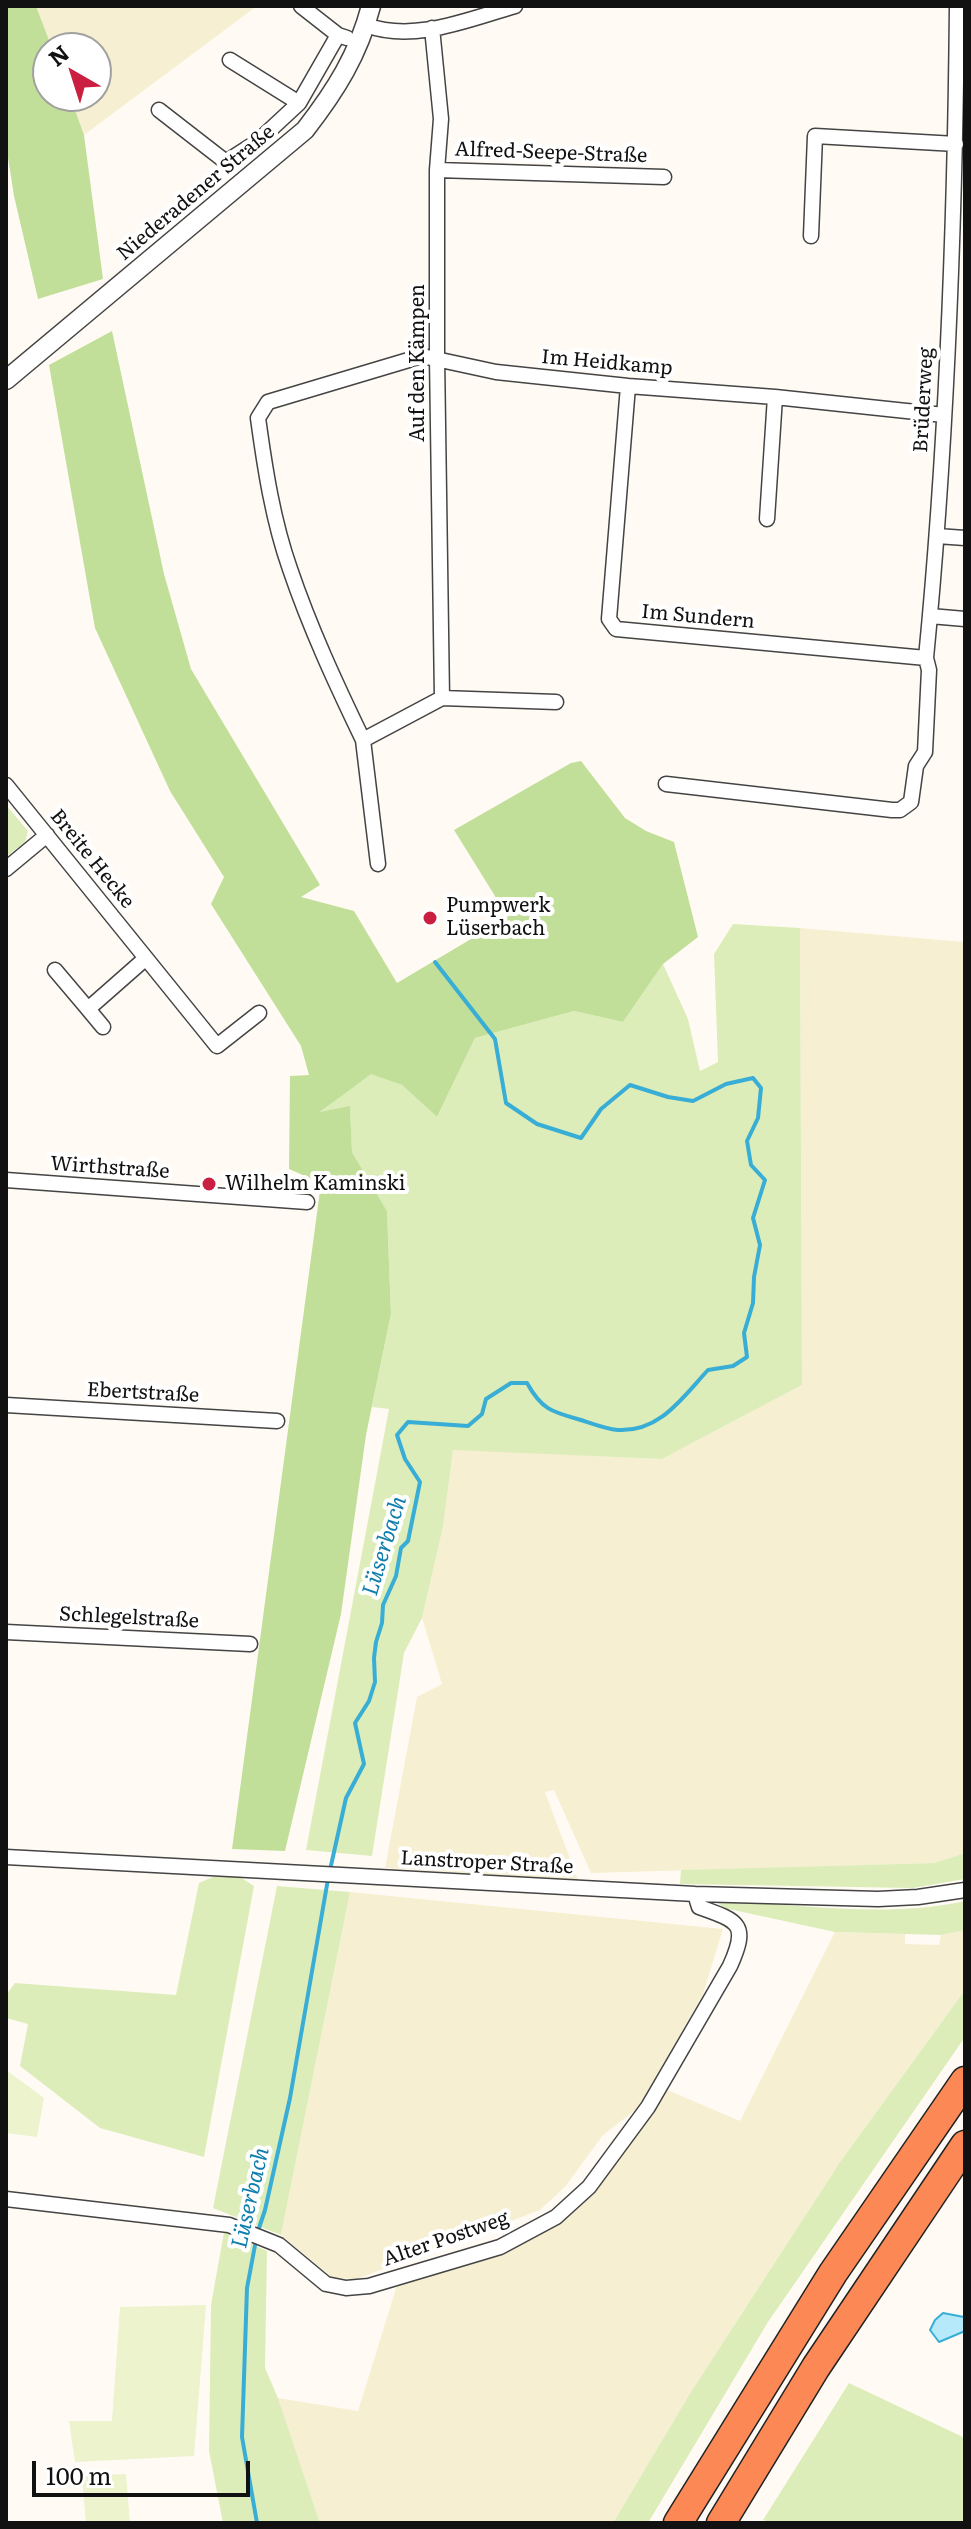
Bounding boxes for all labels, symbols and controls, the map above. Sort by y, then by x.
north arrow [32,32,112,112]
text: N [40,36,75,73]
street label: Niederadener Straße [112,120,280,266]
street label: Alfred-Seepe-Straße [454,138,648,168]
street label: Auf den Kämpen [406,284,430,442]
street label: Im Heidkamp [540,345,674,381]
street label: Brüderweg [909,347,939,453]
street label: Im Sundern [640,600,756,634]
street label: Breite Hecke [45,805,139,913]
place label: Pumpwerk Lüserbach [446,894,550,941]
marker: Pumpwerk Lüserbach [421,909,439,927]
street label: Wirthstraße [50,1152,170,1184]
place label: Wilhelm Kaminski [225,1172,405,1196]
marker: Wilhelm Kaminski [200,1175,218,1193]
street label: Ebertstraße [86,1378,200,1408]
water label: Lüserbach [357,1493,413,1599]
street label: Schlegelstraße [58,1602,200,1634]
street label: Lanstroper Straße [400,1846,574,1880]
water label: Lüserbach [227,2145,275,2251]
street label: Alter Postweg [380,2206,512,2272]
scale bar [36,2445,254,2495]
text: 100 m [46,2457,112,2492]

